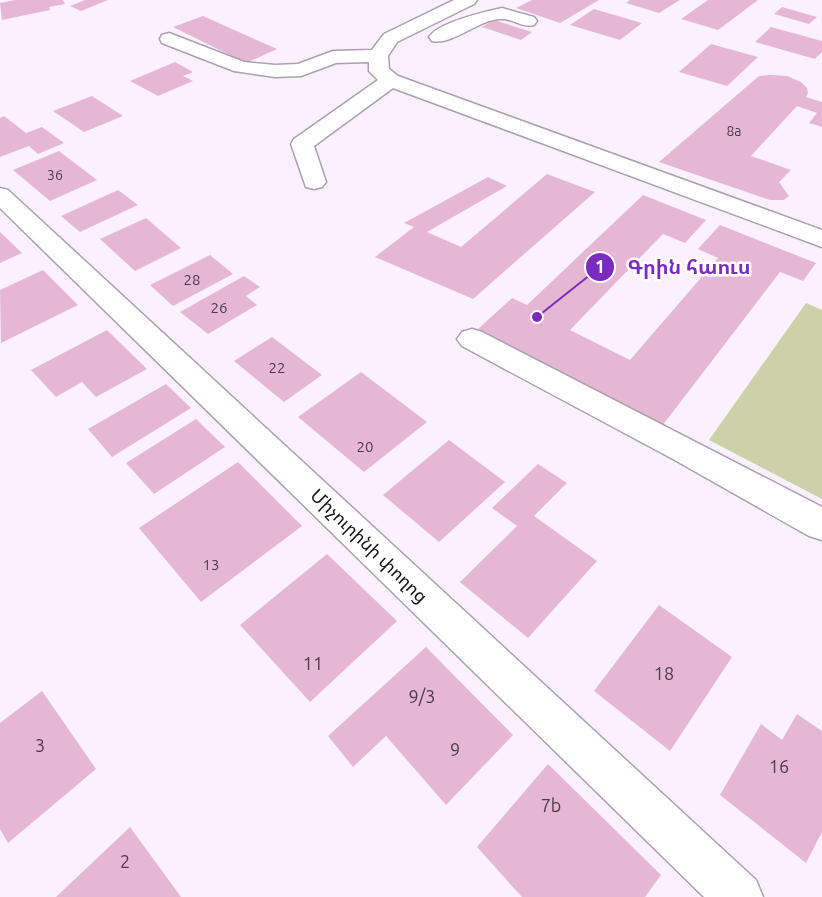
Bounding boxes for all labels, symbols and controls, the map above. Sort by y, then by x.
house number: 8a [726,123,742,139]
house number: 36 [47,167,63,183]
callout: Գրին հաուս [585,248,762,286]
text: Գրին հաուս [627,255,751,279]
text: 1 [595,256,605,276]
house number: 28 [184,271,200,288]
house number: 26 [211,299,227,316]
house number: 22 [269,359,285,376]
house number: 20 [357,438,373,455]
street label: Միչուրինի փողոց [307,485,432,607]
house number: 13 [203,556,219,573]
house number: 11 [303,653,323,673]
house number: 18 [654,663,674,683]
house number: 9/3 [409,686,435,706]
house number: 3 [35,735,45,755]
house number: 9 [450,739,460,759]
house number: 16 [769,756,789,776]
house number: 7b [541,795,561,815]
house number: 2 [120,851,130,871]

